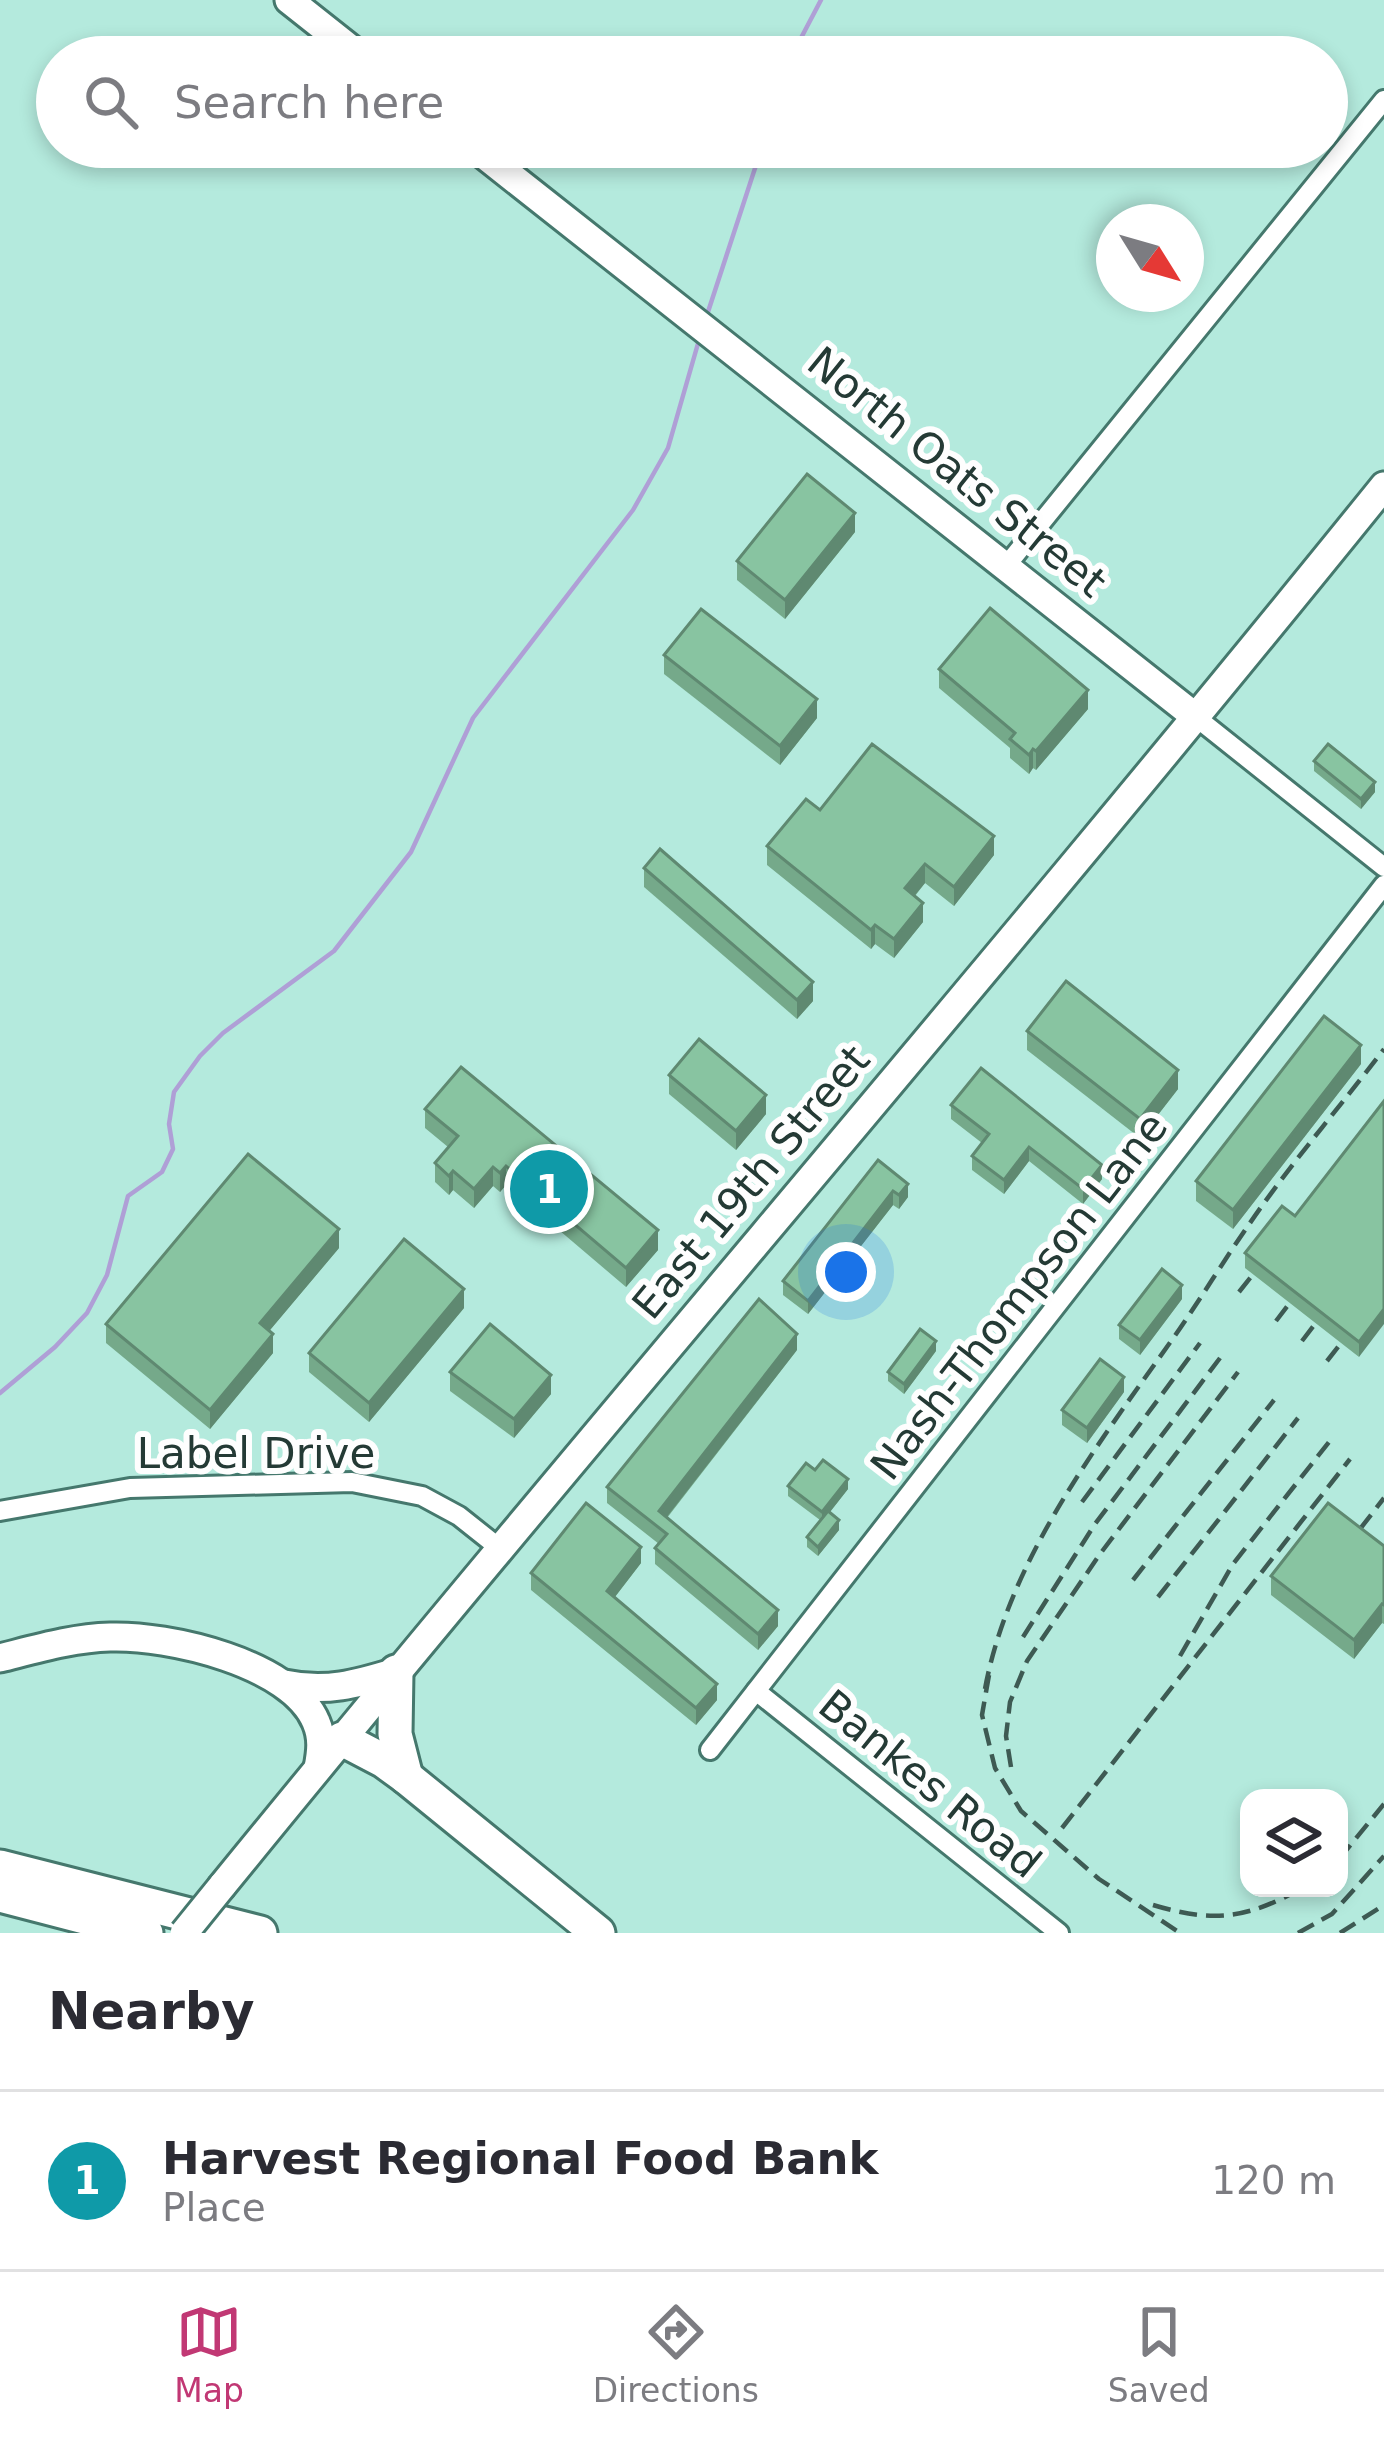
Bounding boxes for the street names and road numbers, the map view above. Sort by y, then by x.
street label: North Oats Street [798,337,1116,607]
street label: East 19th Street [622,1035,880,1329]
street label: Nash-Thompson Lane [861,1103,1177,1489]
street label: Label Drive [137,1429,375,1478]
street label: Bankes Road [809,1680,1051,1888]

